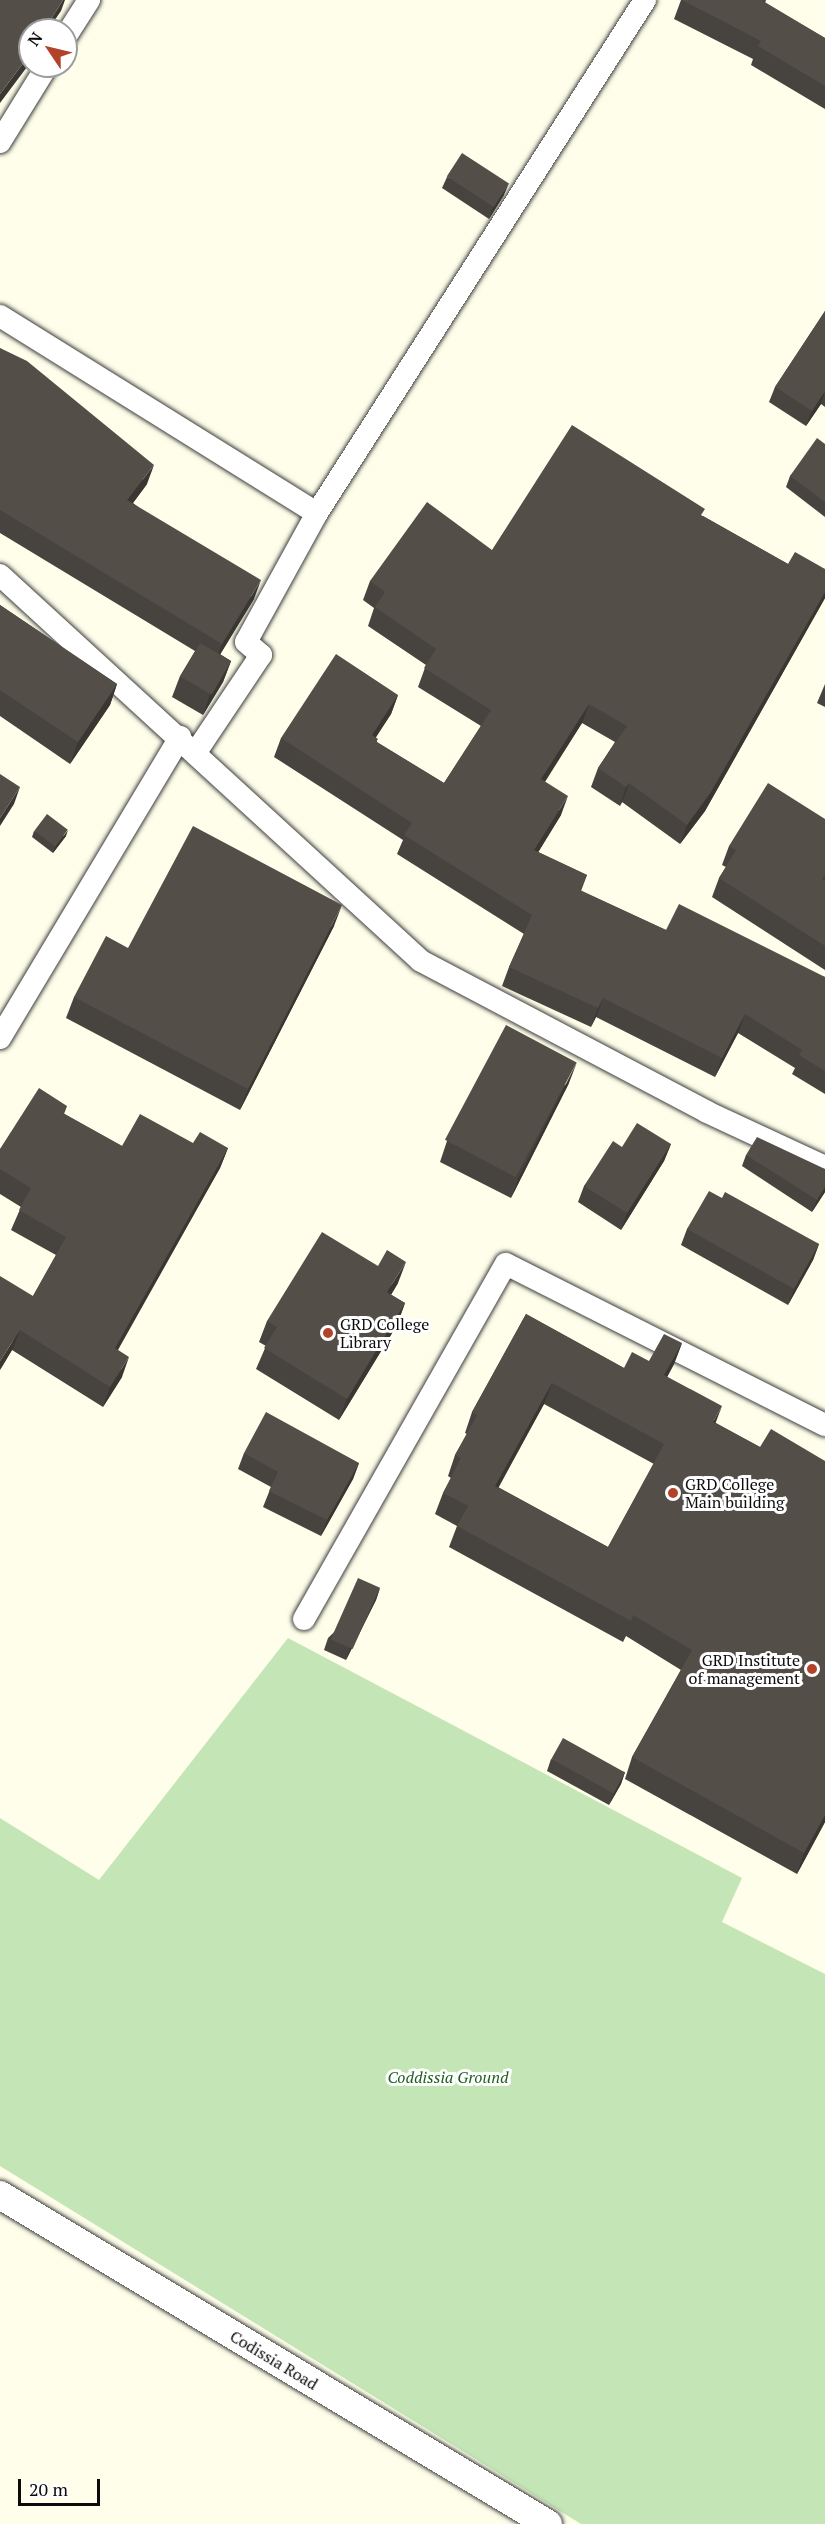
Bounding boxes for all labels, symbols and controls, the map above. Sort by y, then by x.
north arrow [18,18,78,78]
text: N [22,28,47,50]
place label: GRD College Library [340,1314,429,1352]
marker: GRD College Library [321,1326,335,1340]
place label: GRD College Main building [685,1474,784,1512]
marker: GRD College Main building [666,1486,680,1500]
place label: GRD Institute of management [689,1650,800,1688]
marker: GRD Institute of management [805,1662,819,1676]
park label: Coddissia Ground [387,2067,509,2087]
street label: Codissia Road [227,2326,321,2394]
scale bar [21,2467,104,2505]
text: 20 m [29,2477,68,2501]

